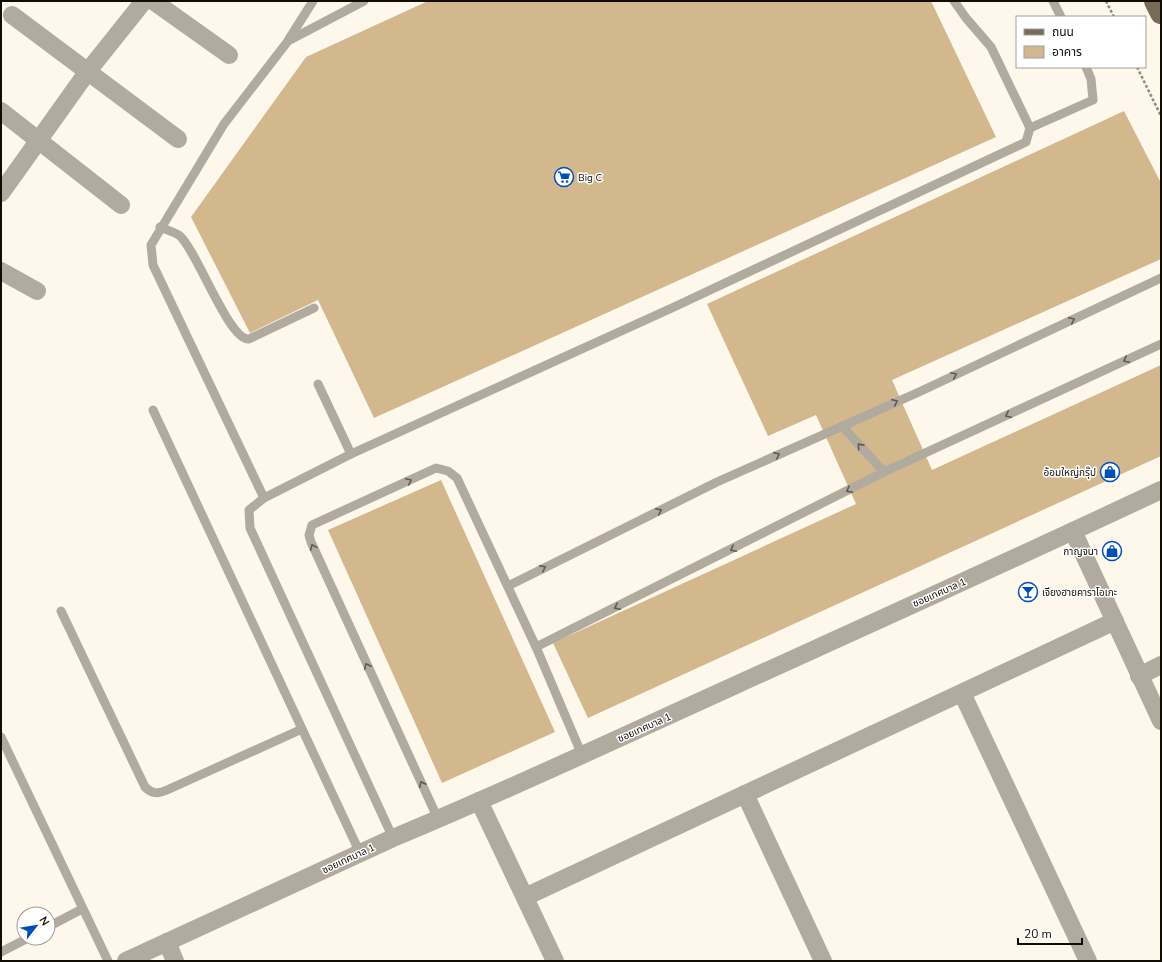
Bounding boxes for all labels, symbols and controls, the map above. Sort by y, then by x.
legend [1016,16,1146,68]
text: ถนน [1052,24,1074,40]
text: อาคาร [1052,44,1082,60]
supermarket icon: Big C [553,166,575,188]
place label: Big C [578,171,603,185]
one-way arrow [1067,317,1075,325]
one-way arrow [1122,355,1130,363]
one-way arrow [950,372,957,380]
one-way arrow [891,399,899,407]
one-way arrow [1004,410,1012,418]
one-way arrow [858,443,865,450]
one-way arrow [773,452,780,460]
shop icon: อ้อมใหญ่กรุ๊ป [1099,461,1121,483]
place label: อ้อมใหญ่กรุ๊ป [1044,466,1096,480]
one-way arrow [405,478,412,486]
one-way arrow [846,485,853,493]
one-way arrow [655,508,663,516]
shop icon: กาญจนา [1101,540,1123,562]
one-way arrow [310,544,318,552]
one-way arrow [730,544,737,552]
place label: กาญจนา [1063,545,1098,559]
one-way arrow [539,565,546,573]
street label: ซอยเทศบาล 1 [911,575,968,611]
bar icon: เจียงฮายคาราโอเกะ [1017,581,1039,603]
place label: เจียงฮายคาราโอเกะ [1042,586,1117,600]
one-way arrow [614,602,621,610]
one-way arrow [364,662,372,669]
street label: ซอยเทศบาล 1 [616,710,673,746]
one-way arrow [419,780,427,788]
street label: ซอยเทศบาล 1 [320,841,377,877]
north arrow [16,906,56,946]
text: N [36,914,53,928]
scale bar [1018,920,1082,946]
text: 20 m [1024,926,1052,942]

